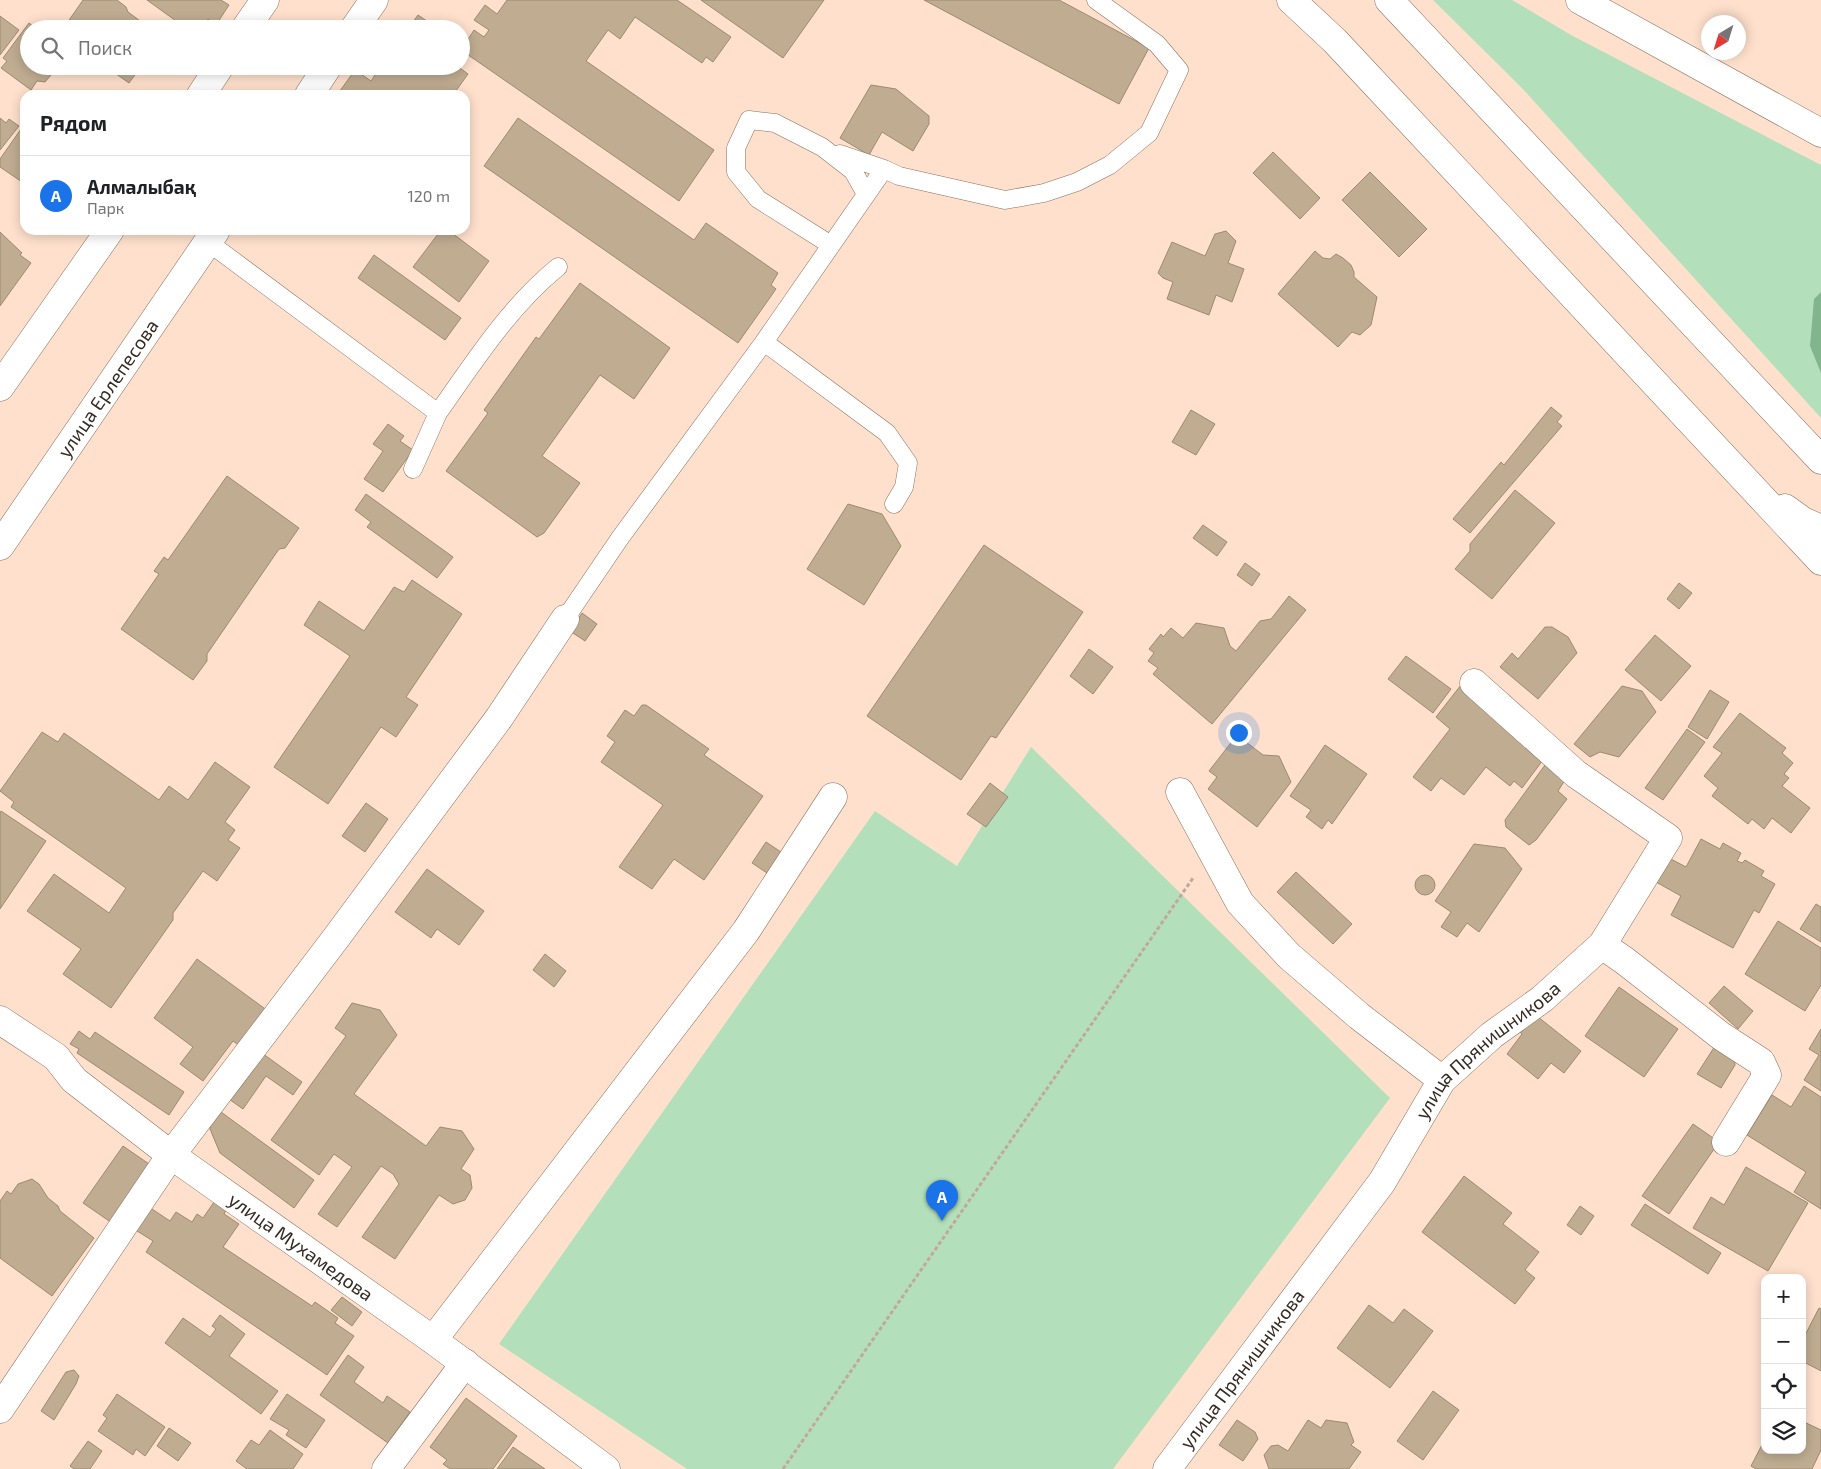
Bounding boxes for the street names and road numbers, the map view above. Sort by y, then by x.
street label: улица Ерлепесова [52,315,163,462]
street label: улица Прянишникова [1410,976,1565,1124]
street label: улица Мухамедова [224,1187,378,1305]
street label: улица Прянишникова [1174,1284,1309,1453]

